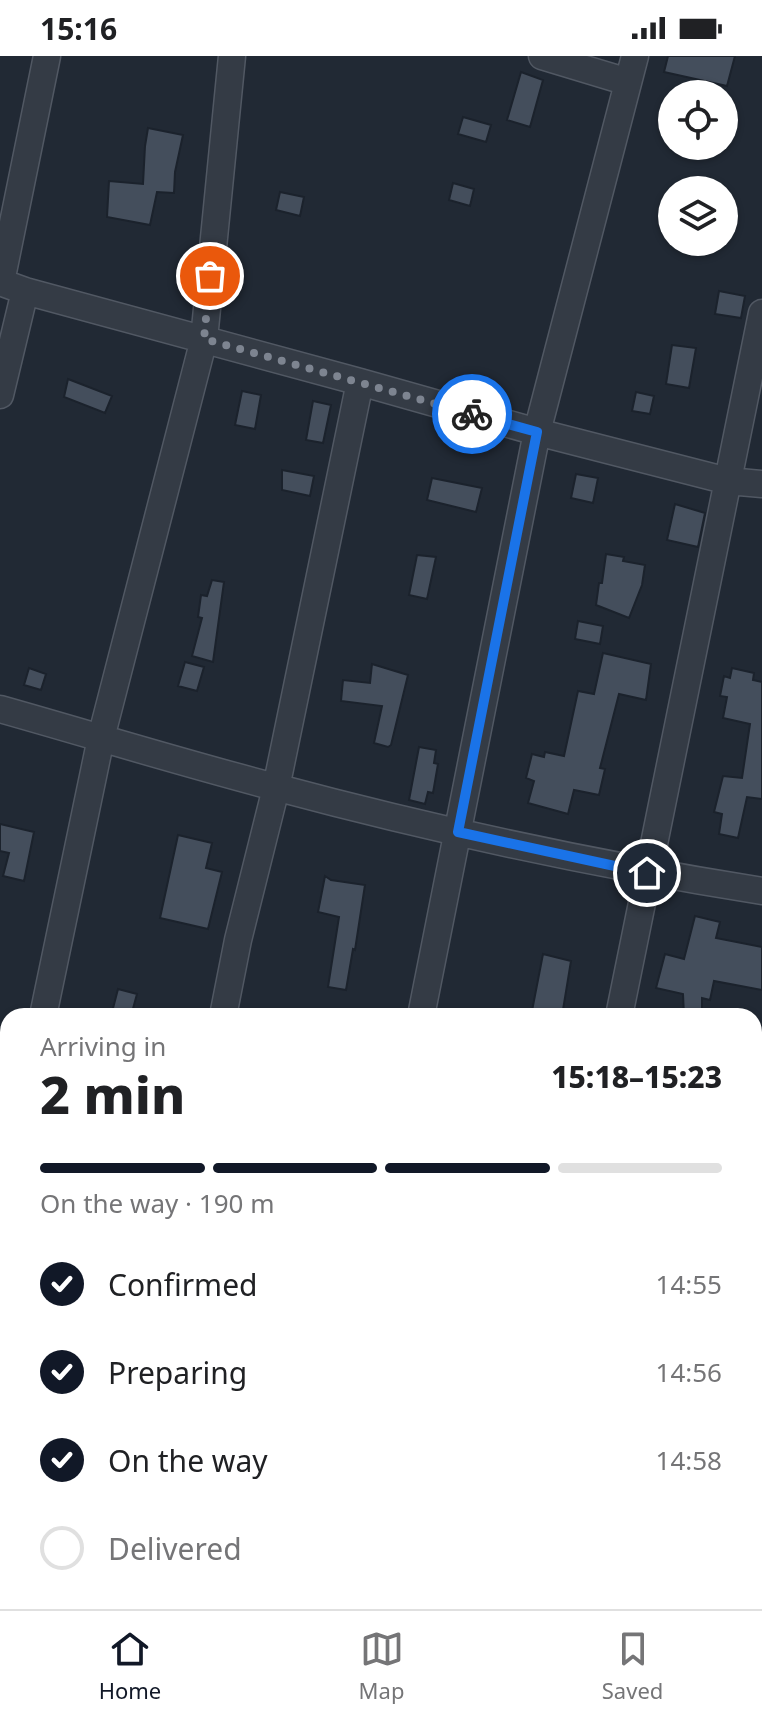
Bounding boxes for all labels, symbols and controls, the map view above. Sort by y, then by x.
text: 15:16 [40,8,117,49]
map controls [658,80,738,256]
button: locate [658,80,738,160]
button: layers [658,176,738,256]
pin [176,242,244,310]
icon: bag [188,254,232,298]
courier [432,374,512,454]
icon: bike [450,392,494,436]
pin [613,839,681,907]
icon: home [625,851,669,895]
text: Arriving in [40,1028,166,1064]
text: 15:18–15:23 [551,1056,722,1097]
text: 2 min [40,1058,185,1129]
text: On the way · 190 m [40,1185,274,1221]
icon: check [40,1262,84,1306]
text: Confirmed [108,1264,258,1305]
text: 14:55 [656,1266,722,1302]
icon: check [40,1350,84,1394]
text: Preparing [108,1352,247,1393]
text: 14:56 [656,1354,722,1390]
icon: check [40,1438,84,1482]
text: On the way [108,1440,268,1481]
text: 14:58 [656,1442,722,1478]
text: Delivered [108,1528,242,1569]
tab: Home [99,1627,161,1705]
tab: Map [359,1627,404,1705]
tab: Saved [602,1627,663,1705]

